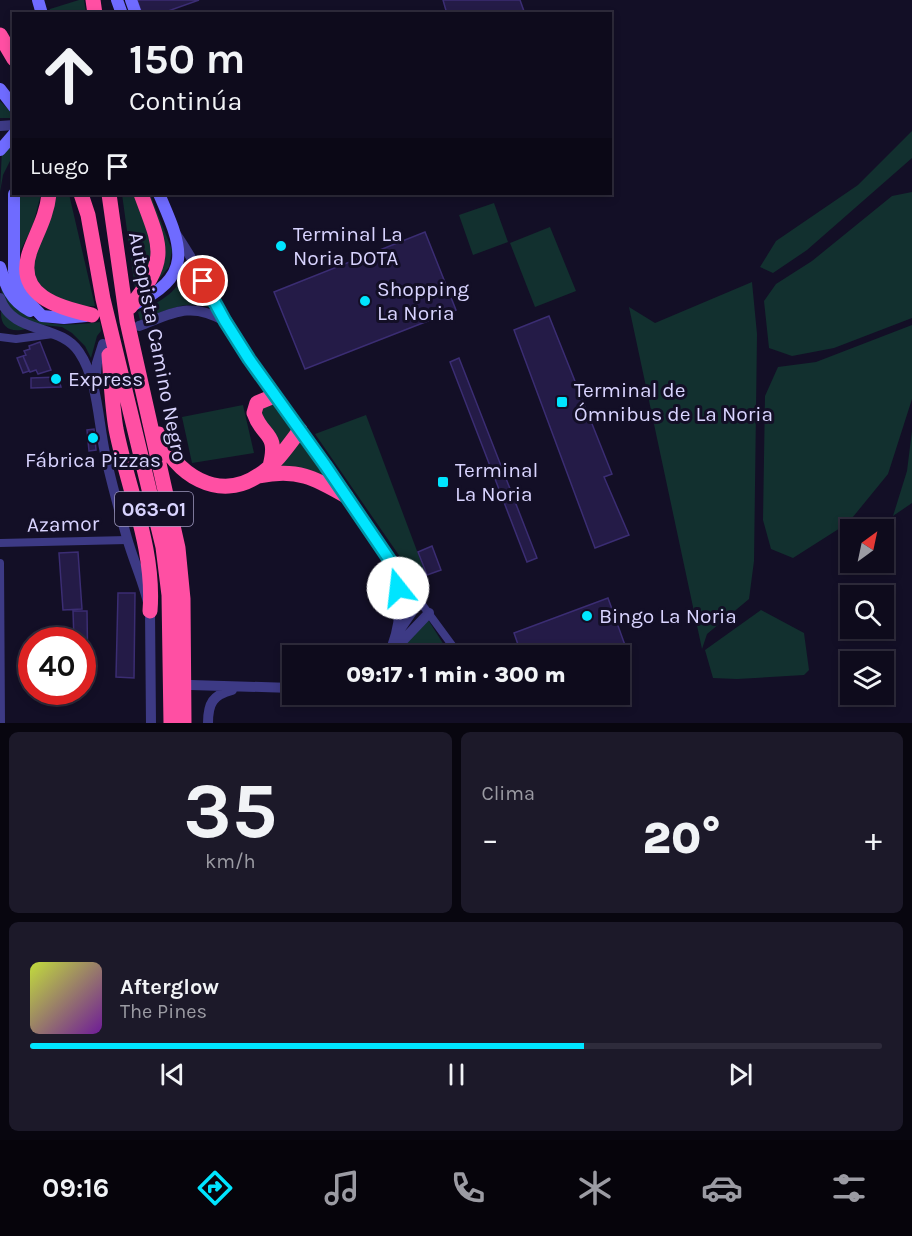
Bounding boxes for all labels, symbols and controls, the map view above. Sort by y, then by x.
text: 150 m [129,34,245,84]
icon: ahead [30,36,108,114]
text: Continúa [129,85,242,117]
icon: arrive [101,150,134,183]
text: Luego [30,154,89,180]
place label: Terminal La Noria DOTA [293,222,403,270]
street label: Autopista Camino Negro [124,230,192,464]
marker: Terminal La Noria DOTA [274,239,288,253]
pin [177,255,228,306]
icon: arrive [186,264,219,297]
place label: Shopping La Noria [377,277,469,325]
marker: Shopping La Noria [358,294,372,308]
place label: Express [68,367,143,391]
marker: Express [49,372,63,386]
place label: Terminal de Ómnibus de La Noria [574,378,773,426]
marker: Terminal de Ómnibus de La Noria [555,395,569,409]
marker: Fábrica Pizzas [86,431,100,445]
place label: Fábrica Pizzas [25,448,161,472]
place label: Terminal La Noria [455,458,538,506]
marker: Terminal La Noria [436,475,450,489]
road number: 063-01 [115,492,193,526]
street label: Azamor [27,511,100,537]
north arrow [840,519,894,573]
map controls [840,519,894,705]
position arrow [366,556,430,620]
button: search [840,585,894,639]
place label: Bingo La Noria [599,604,737,628]
marker: Bingo La Noria [580,609,594,623]
speed limit sign: 40 [18,627,96,705]
button: layers [840,651,894,705]
text: 09:17 · 1 min · 300 m [346,662,566,688]
text: 35 [183,765,277,857]
text: Clima [482,782,535,805]
text: 20° [643,812,721,864]
text: − [482,820,499,858]
text: + [865,820,882,858]
text: km/h [205,850,256,873]
text: Afterglow [120,974,219,1000]
text: The Pines [120,1000,207,1023]
icon: previous [156,1058,189,1091]
icon: pause [440,1058,473,1091]
icon: next [724,1058,757,1091]
icon: directions [194,1167,236,1209]
icon: music [321,1167,363,1209]
icon: phone [447,1167,489,1209]
icon: climate [574,1167,616,1209]
icon: car [701,1167,743,1209]
icon: filters [828,1167,870,1209]
text: 09:16 [42,1172,109,1204]

